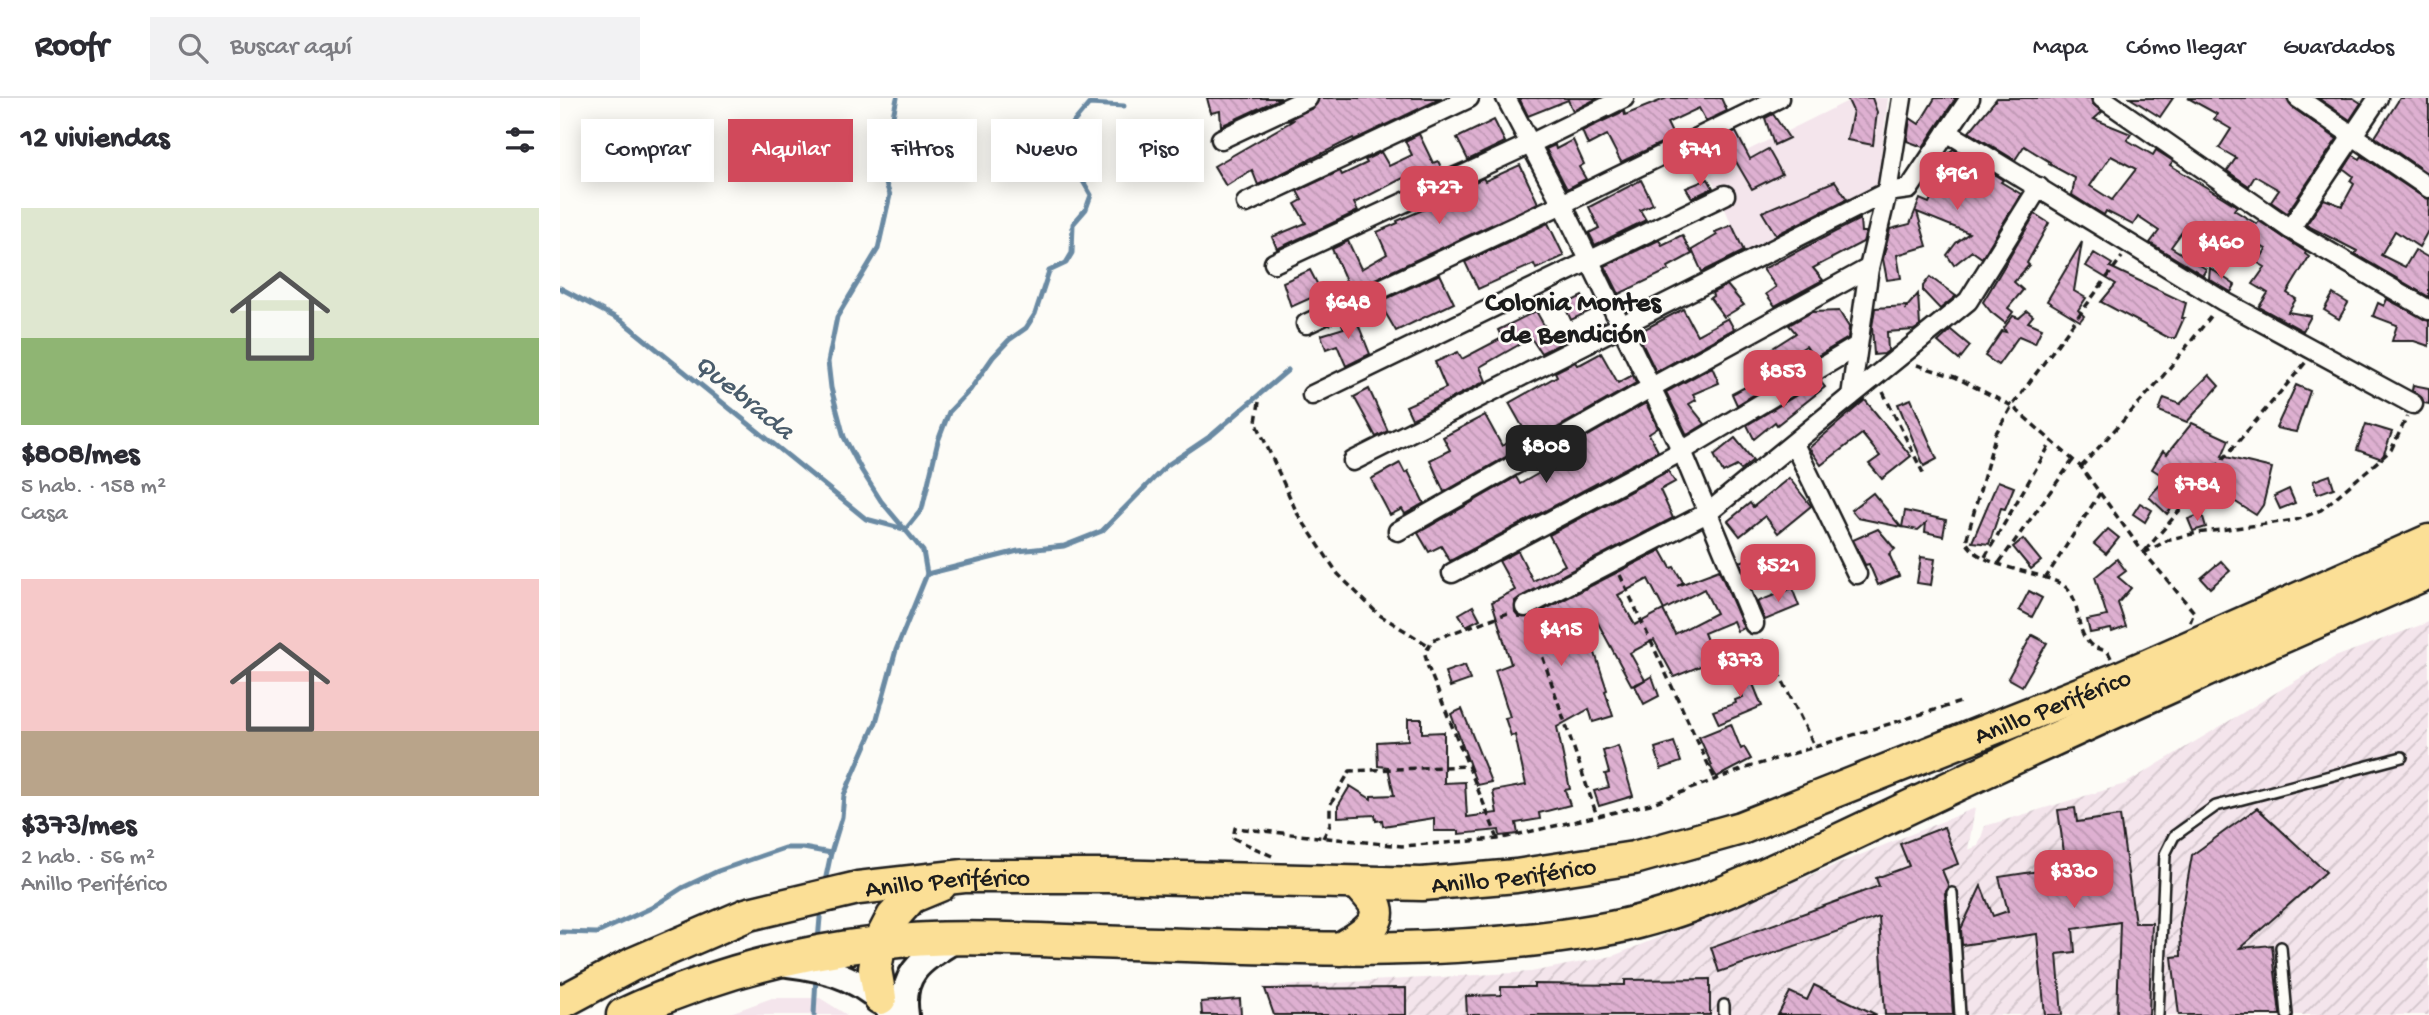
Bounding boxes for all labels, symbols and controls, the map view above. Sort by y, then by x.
search box [150,17,640,80]
text: Roofr [35,29,108,67]
icon: search [174,29,212,67]
text: Buscar aquí [230,33,352,64]
text: Mapa [2033,34,2088,63]
text: Cómo llegar [2126,34,2245,63]
text: Guardados [2283,34,2394,63]
chip: Comprar [581,119,714,182]
chip: Alquilar [728,119,853,182]
chip: Filtros [867,119,977,182]
chip: Nuevo [991,119,1102,182]
chip: Piso [1116,119,1204,182]
icon: filters [501,121,539,159]
text: 12 viviendas [21,123,169,158]
pin: $741 [1659,129,1741,188]
text: $741 [1679,137,1721,164]
pin: $961 [1916,152,1998,212]
text: $961 [1936,161,1978,188]
pin: $727 [1398,166,1480,226]
text: $727 [1416,175,1462,202]
pin: $460 [2180,222,2262,281]
text: $460 [2198,230,2244,257]
icon: home [217,253,343,379]
pin: $648 [1307,282,1389,341]
district label: Colonia Montes de Bendición [1485,288,1662,353]
text: $648 [1325,290,1371,317]
water label: Quebrada [687,348,801,450]
pin: $853 [1742,350,1824,410]
text: $853 [1760,359,1806,386]
pin: $808 [1505,426,1587,485]
text: $808 [1522,434,1570,461]
text: $808/mes [21,439,139,474]
pin: $784 [2156,464,2238,523]
text: $784 [2174,472,2220,499]
text: 5 hab. · 158 m² [21,474,166,501]
text: Casa [21,501,67,528]
pin: $521 [1737,545,1819,604]
text: $521 [1757,553,1800,580]
pin: $415 [1520,608,1602,668]
text: $415 [1540,617,1582,644]
icon: home [217,624,343,750]
pin: $373 [1699,640,1781,699]
text: $373 [1717,648,1763,675]
street label: Anillo Periférico [1971,664,2137,754]
text: $373/mes [21,810,136,845]
text: 2 hab. · 56 m² [21,845,155,872]
pin: $330 [2033,850,2115,910]
street label: Anillo Periférico [1430,853,1599,903]
text: $330 [2050,859,2098,886]
street label: Anillo Periférico [864,865,1030,907]
text: Anillo Periférico [21,872,167,899]

